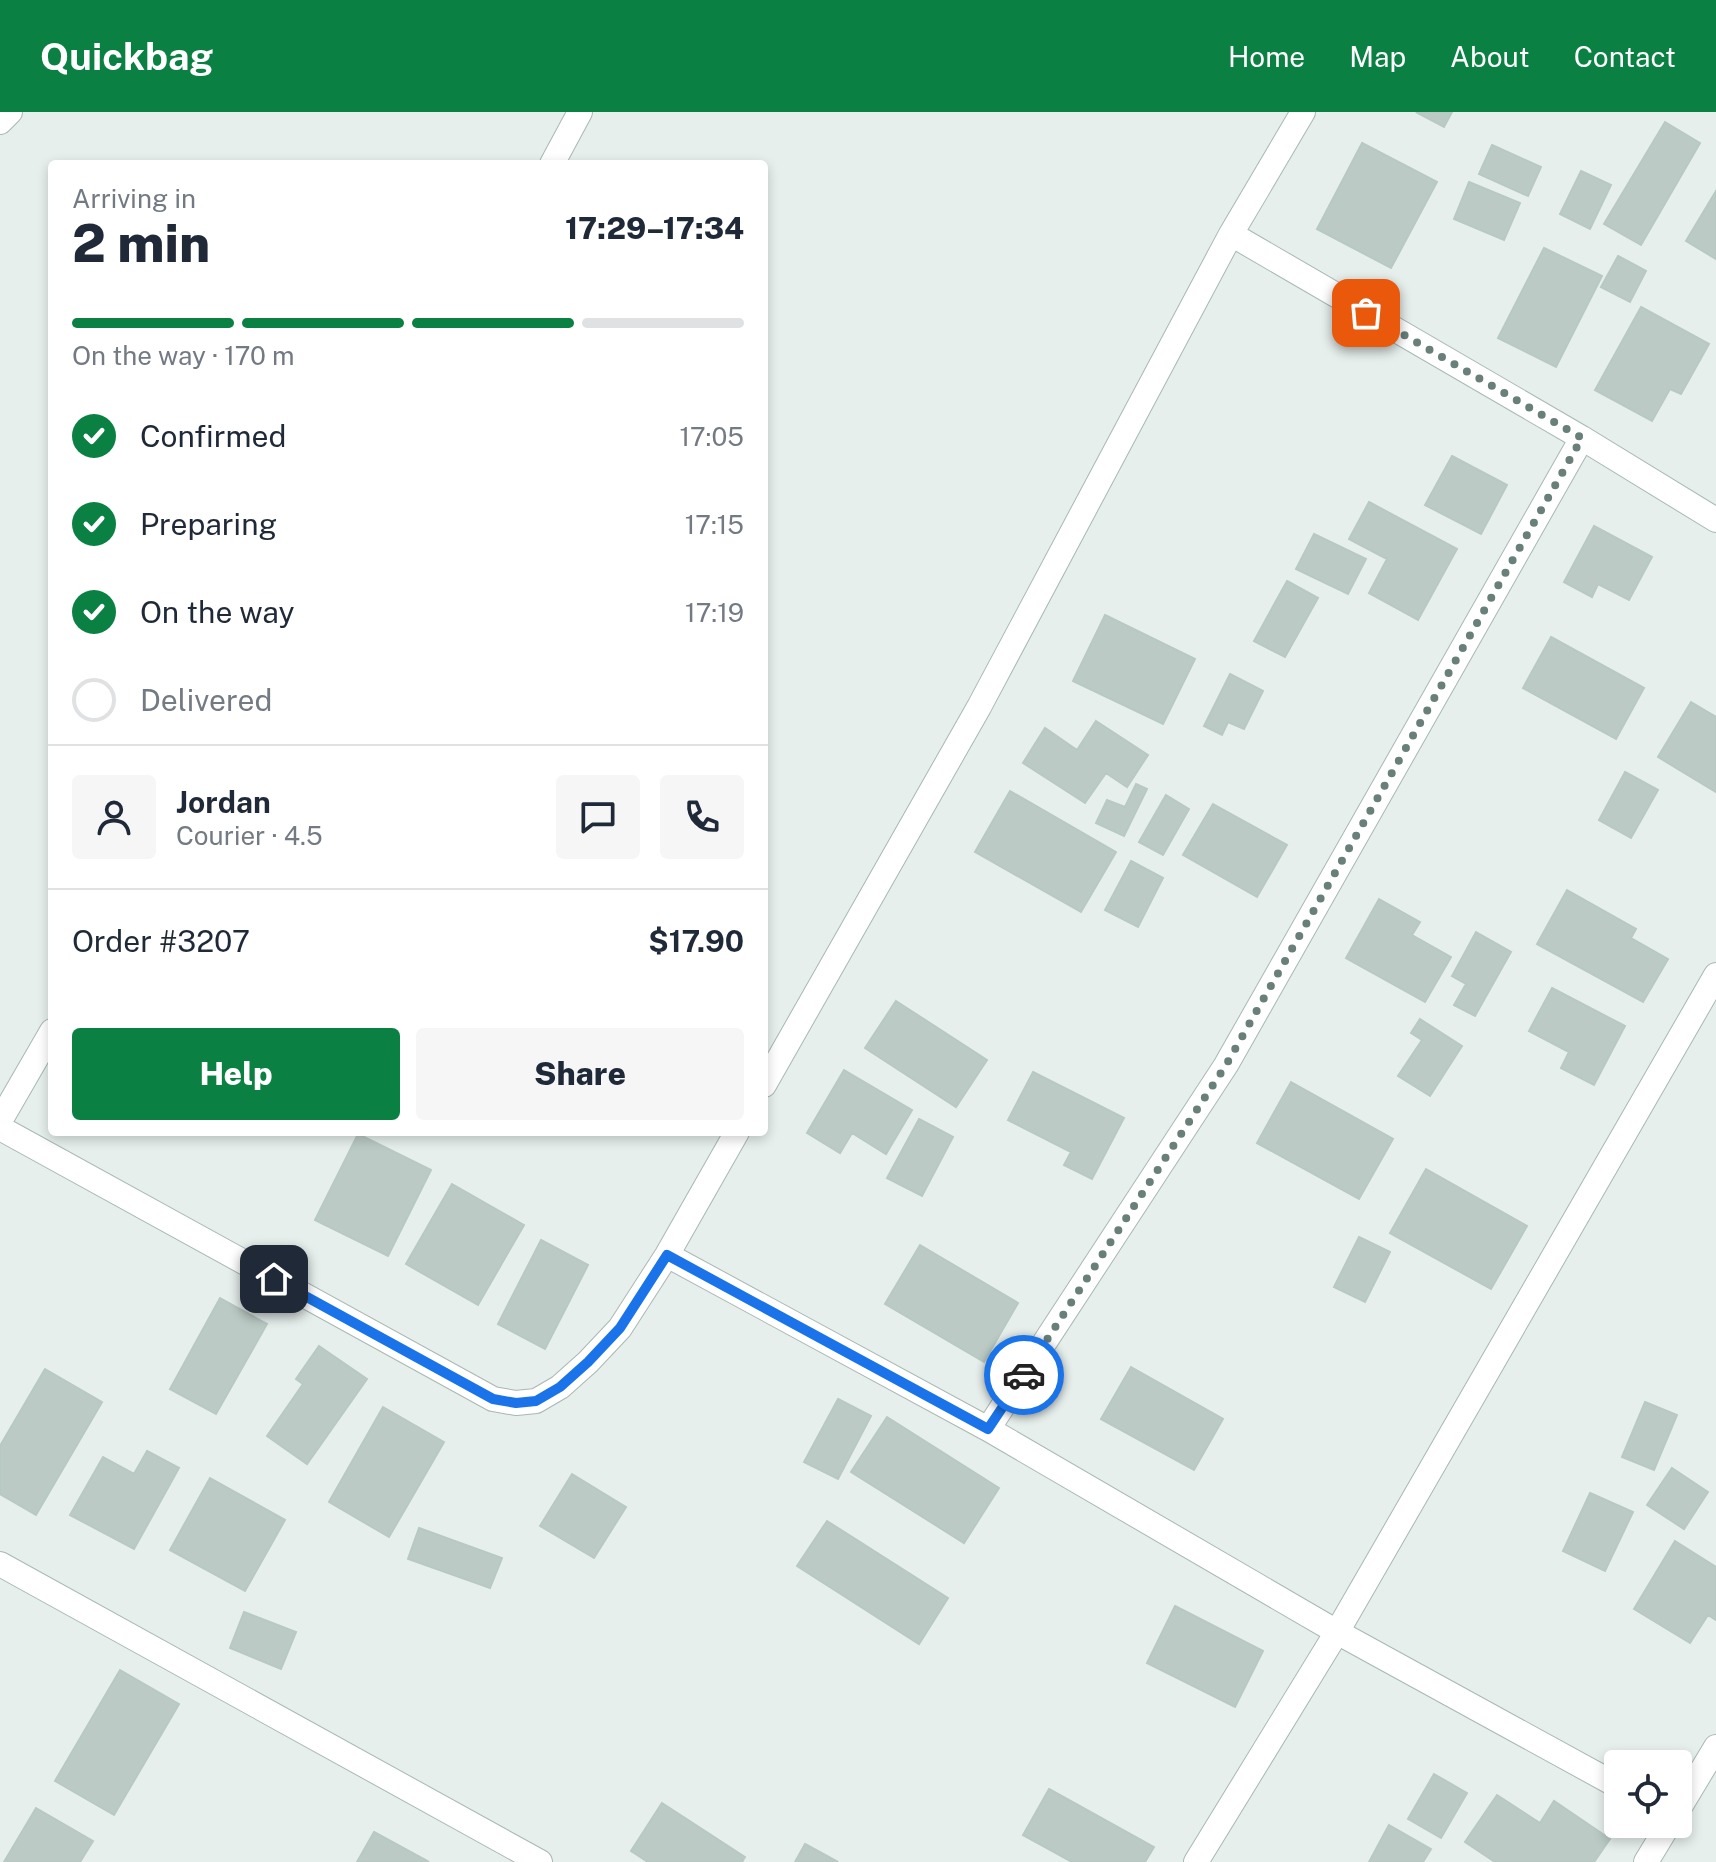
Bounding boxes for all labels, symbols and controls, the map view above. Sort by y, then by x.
text: Quickbag [40,34,213,79]
text: Home [1228,40,1305,73]
text: Map [1349,40,1406,73]
text: About [1450,40,1530,73]
text: Contact [1574,40,1676,73]
text: Arriving in [72,183,196,214]
text: 17:29–17:34 [565,210,744,246]
text: 2 min [72,213,210,274]
pin [1332,279,1400,347]
icon: bag [1344,291,1388,335]
text: On the way · 170 m [72,340,295,371]
icon: check [72,414,116,458]
text: Confirmed [140,418,286,454]
text: 17:05 [679,421,744,452]
icon: check [72,502,116,546]
text: Preparing [140,506,277,542]
text: 17:15 [685,509,744,540]
icon: check [72,590,116,634]
text: On the way [140,594,294,630]
text: 17:19 [685,597,744,628]
text: Delivered [140,682,272,718]
button: person [72,775,156,859]
button: chat [556,775,640,859]
button: phone [660,775,744,859]
text: Jordan [176,784,271,820]
text: Courier · 4.5 [176,820,323,851]
text: Order #3207 [72,923,250,959]
text: $17.90 [648,923,744,959]
button: Help [72,1028,400,1120]
button: Share [416,1028,744,1120]
pin [240,1245,308,1313]
icon: home [252,1257,296,1301]
courier [984,1335,1064,1415]
icon: car [1002,1353,1046,1397]
map controls [1604,1750,1692,1838]
button: locate [1604,1750,1692,1838]

